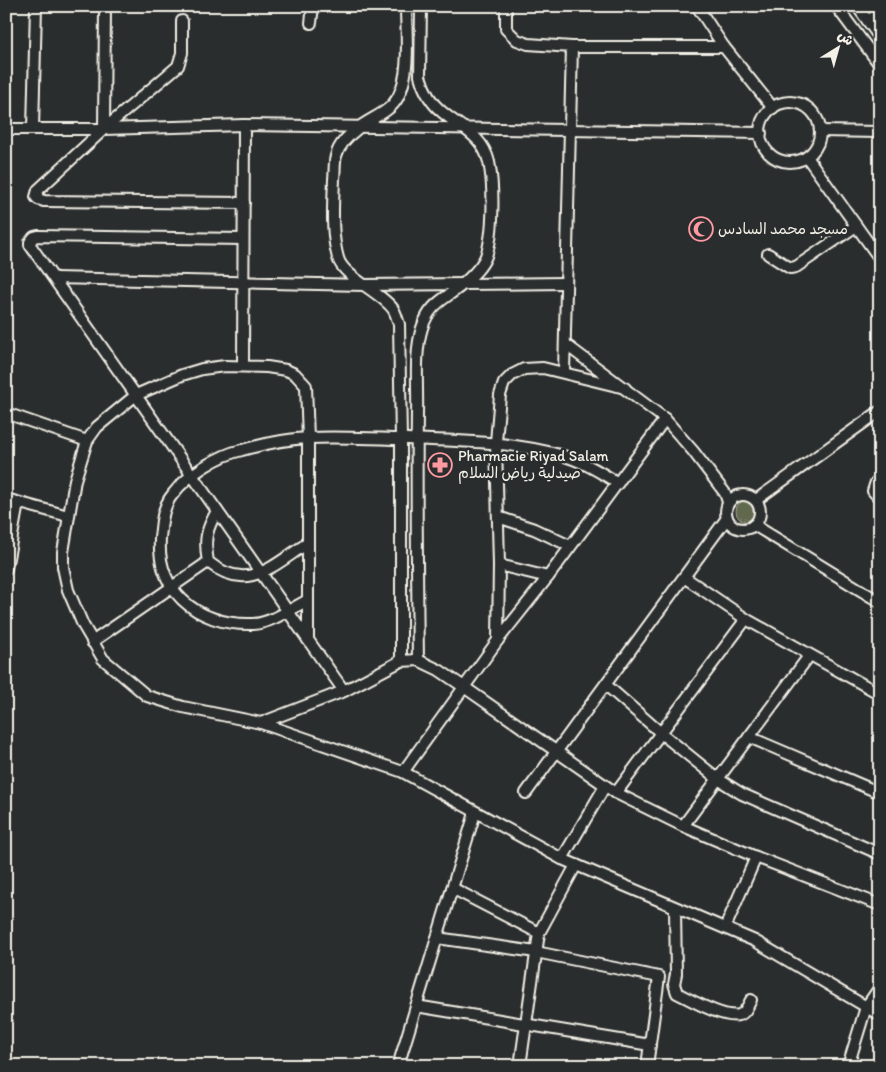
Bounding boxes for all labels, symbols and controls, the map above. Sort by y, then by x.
north arrow [814,22,864,72]
text: ش [834,27,857,49]
mosque icon: مسجد محمد السادس [688,216,714,242]
place label: مسجد محمد السادس [718,220,848,238]
place label: Pharmacie Riyad Salam صيدلية رياض السلام [458,447,609,484]
pharmacy icon: Pharmacie Riyad Salam صيدلية رياض السلام [427,452,453,478]

